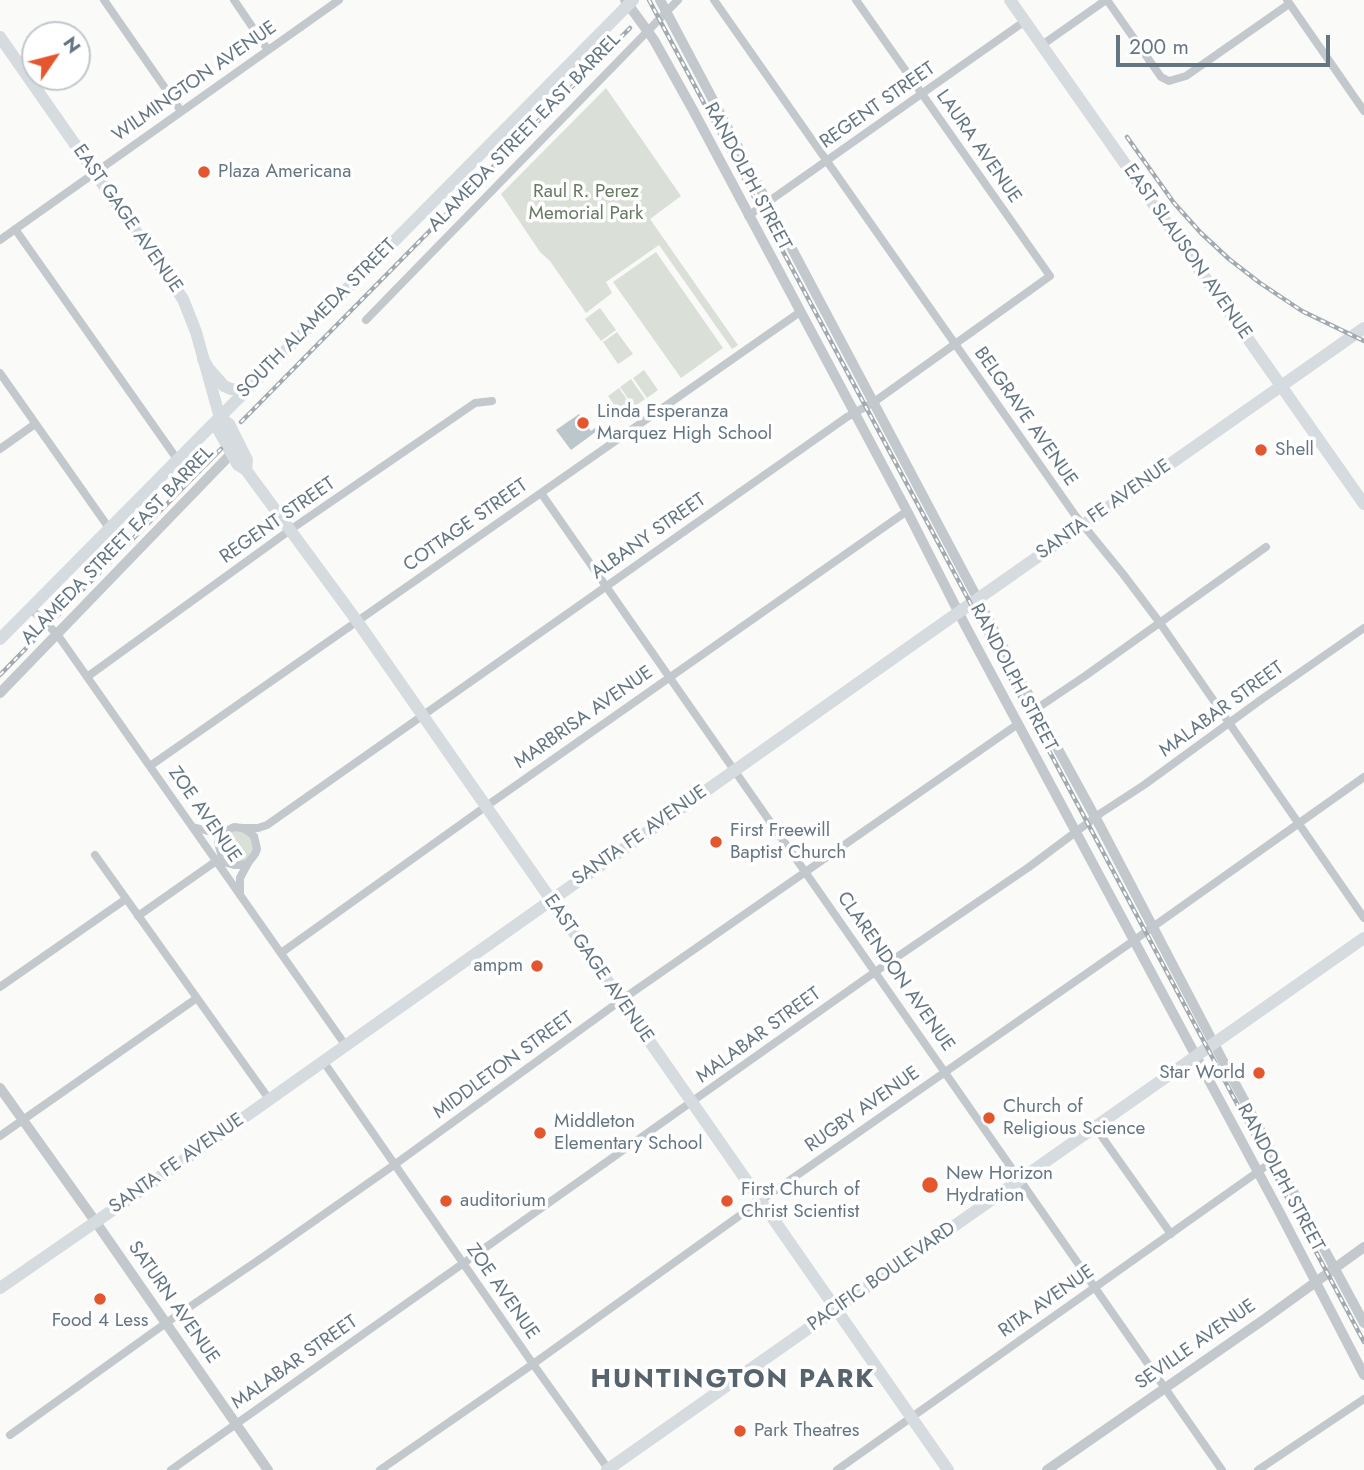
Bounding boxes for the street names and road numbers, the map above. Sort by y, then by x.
street label: WILMINGTON AVENUE [109,17,281,147]
street label: ALAMEDA STREET EAST BARREL [424,29,626,237]
street label: REGENT STREET [816,58,940,154]
street label: LAURA AVENUE [930,86,1026,208]
street label: RANDOLPH STREET [699,99,795,255]
street label: EAST GAGE AVENUE [67,141,187,297]
street label: EAST SLAUSON AVENUE [1118,160,1256,344]
street label: SOUTH ALAMEDA STREET [233,235,401,403]
street label: BELGRAVE AVENUE [969,343,1081,491]
street label: ALAMEDA STREET EAST BARREL [17,442,219,650]
street label: SANTA FE AVENUE [1032,455,1176,565]
street label: REGENT STREET [216,473,340,569]
street label: COTTAGE STREET [400,475,532,577]
street label: ALBANY STREET [587,489,711,585]
street label: RANDOLPH STREET [965,600,1061,756]
street label: MALABAR STREET [1155,657,1289,763]
street label: MARBRISA AVENUE [510,662,658,774]
street label: ZOE AVENUE [163,763,245,867]
street label: SANTA FE AVENUE [568,781,712,891]
street label: CLARENDON AVENUE [831,888,959,1056]
street label: EAST GAGE AVENUE [538,891,658,1047]
street label: MALABAR STREET [692,983,826,1089]
street label: MIDDLETON STREET [429,1007,579,1125]
street label: RUGBY AVENUE [801,1062,925,1158]
street label: RANDOLPH STREET [1232,1100,1328,1256]
street label: SANTA FE AVENUE [105,1109,249,1219]
street label: PACIFIC BOULEVARD [804,1218,960,1336]
street label: SATURN AVENUE [122,1237,224,1369]
street label: ZOE AVENUE [461,1240,543,1344]
street label: RITA AVENUE [995,1261,1099,1343]
street label: SEVILLE AVENUE [1131,1295,1261,1395]
street label: MALABAR STREET [228,1311,362,1415]

